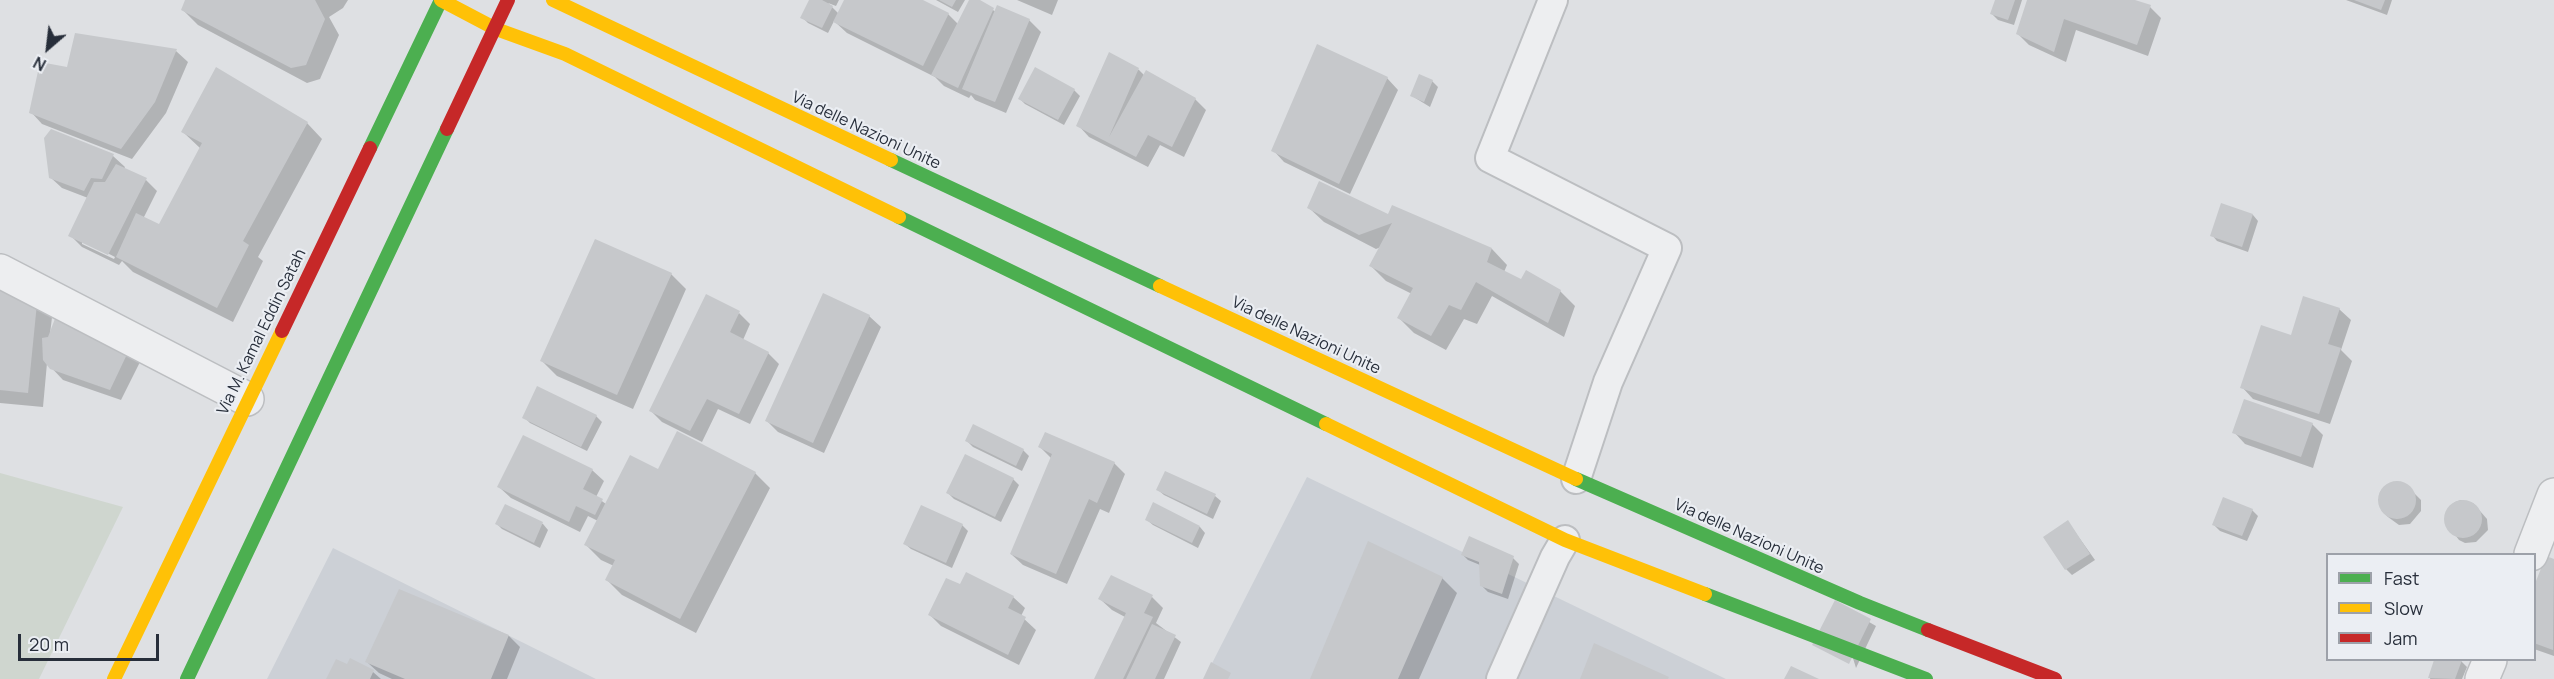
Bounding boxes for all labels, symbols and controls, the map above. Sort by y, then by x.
north arrow [18,18,78,78]
text: N [29,51,50,76]
street label: Via delle Nazioni Unite [789,88,943,174]
street label: Via M. Kamal Eddin Satah [214,246,310,418]
street label: Via delle Nazioni Unite [1229,293,1383,379]
street label: Via delle Nazioni Unite [1671,495,1827,579]
legend [2326,553,2536,661]
text: Fast [2384,566,2419,590]
text: Slow [2384,596,2423,620]
scale bar [21,622,162,660]
text: Jam [2384,626,2418,650]
text: 20 m [29,632,69,656]

